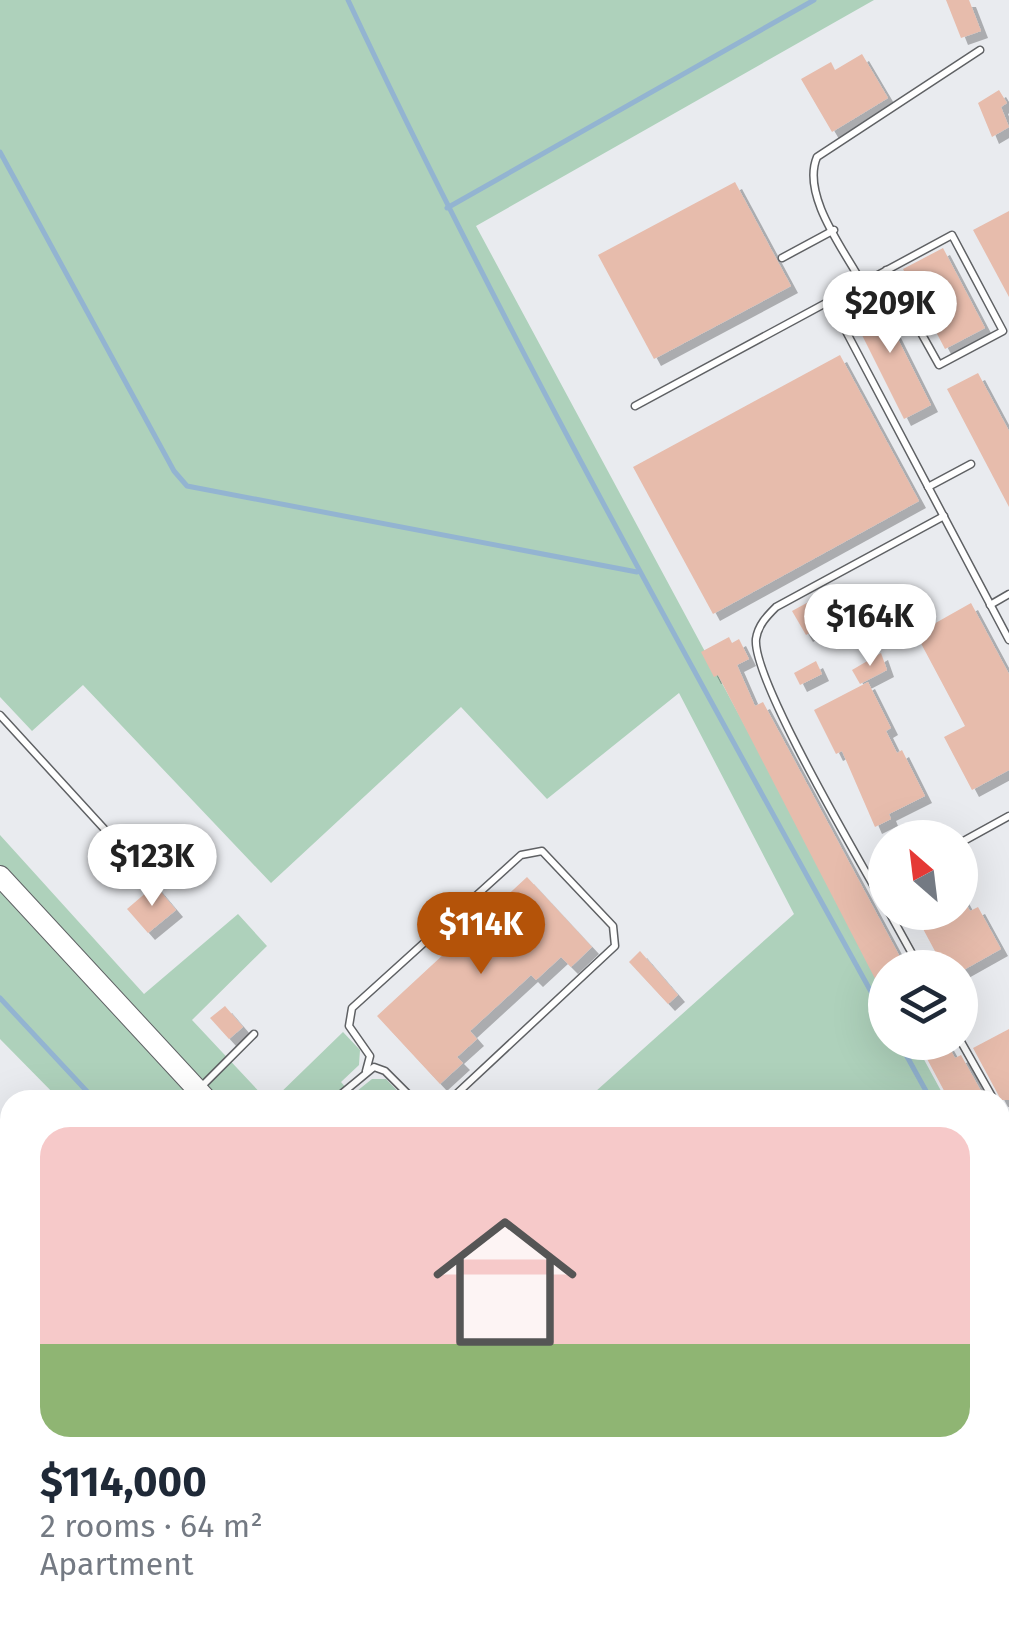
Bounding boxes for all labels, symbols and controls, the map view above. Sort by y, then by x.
pin: $209K [820,271,960,356]
text: $209K [845,284,935,322]
pin: $164K [800,584,940,669]
text: $164K [826,597,914,635]
north arrow [868,820,978,930]
map controls [868,820,978,1060]
pin: $123K [82,824,222,909]
text: $123K [110,837,194,875]
pin: $114K [411,892,551,977]
text: $114K [439,905,523,943]
button: layers [868,950,978,1060]
icon: home [415,1192,595,1372]
text: $114,000 [40,1457,207,1507]
text: 2 rooms · 64 m² [40,1507,263,1545]
text: Apartment [40,1545,194,1583]

